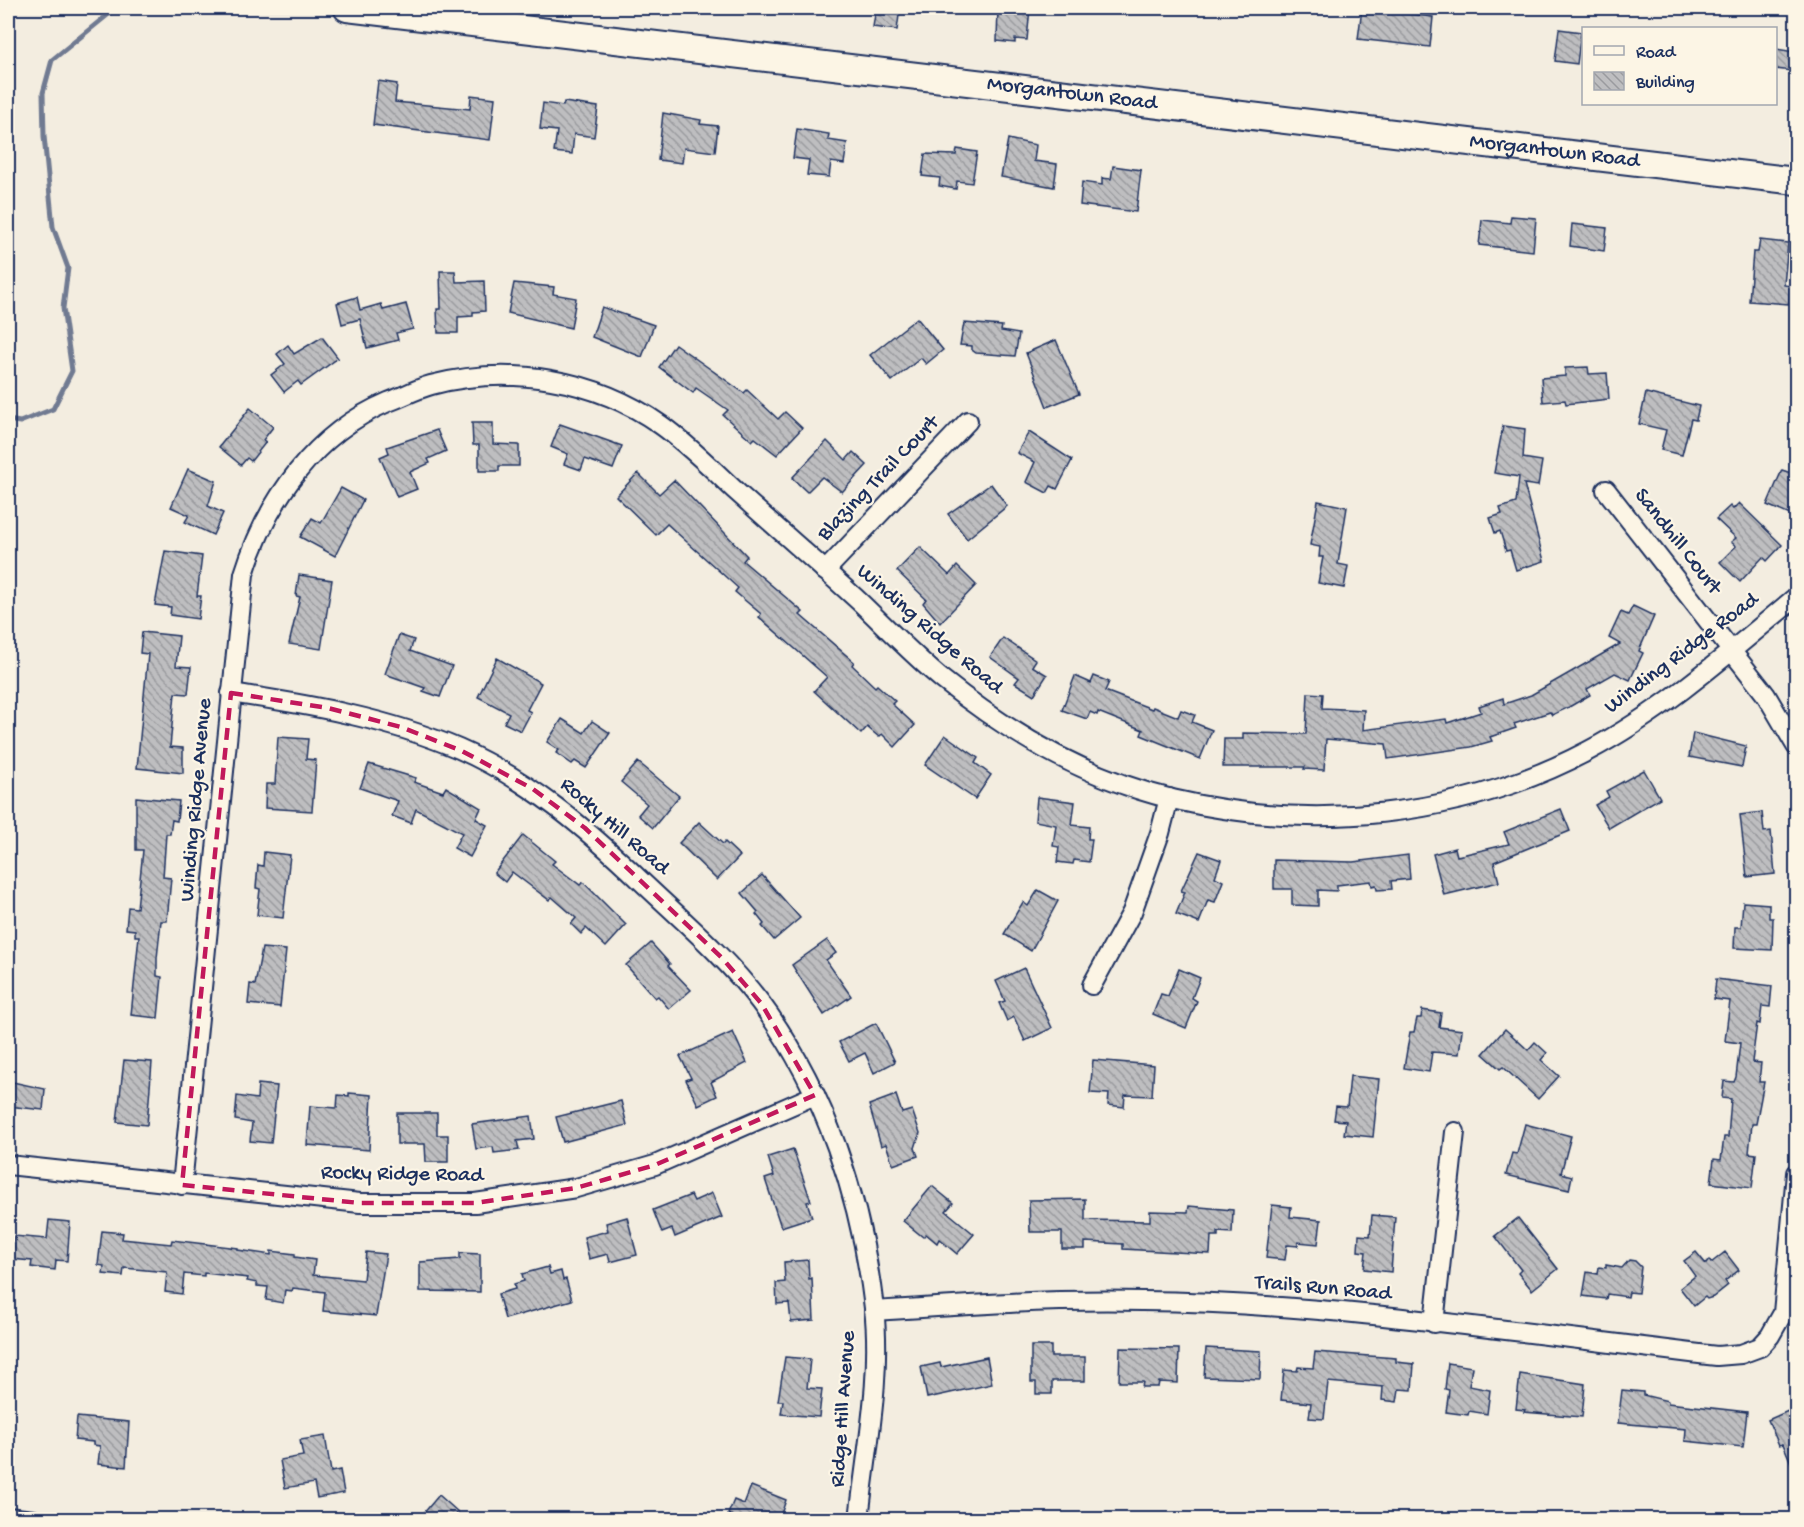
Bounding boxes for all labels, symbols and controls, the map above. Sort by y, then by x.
legend [1582,27,1777,105]
text: Road [1636,43,1677,64]
street label: Morgantown Road [985,72,1160,118]
text: Building [1635,73,1695,94]
street label: Morgantown Road [1468,129,1643,175]
street label: Blazing Trail Court [812,409,947,548]
street label: Sandhill Court [1627,484,1728,602]
street label: Winding Ridge Road [850,559,1009,702]
street label: Winding Ridge Road [1600,586,1766,720]
street label: Winding Ridge Avenue [175,697,219,903]
street label: Rocky Hill Road [554,772,676,883]
street label: Rocky Ridge Road [320,1161,486,1189]
street label: Trails Run Road [1252,1270,1394,1308]
street label: Ridge Hill Avenue [826,1329,862,1488]

